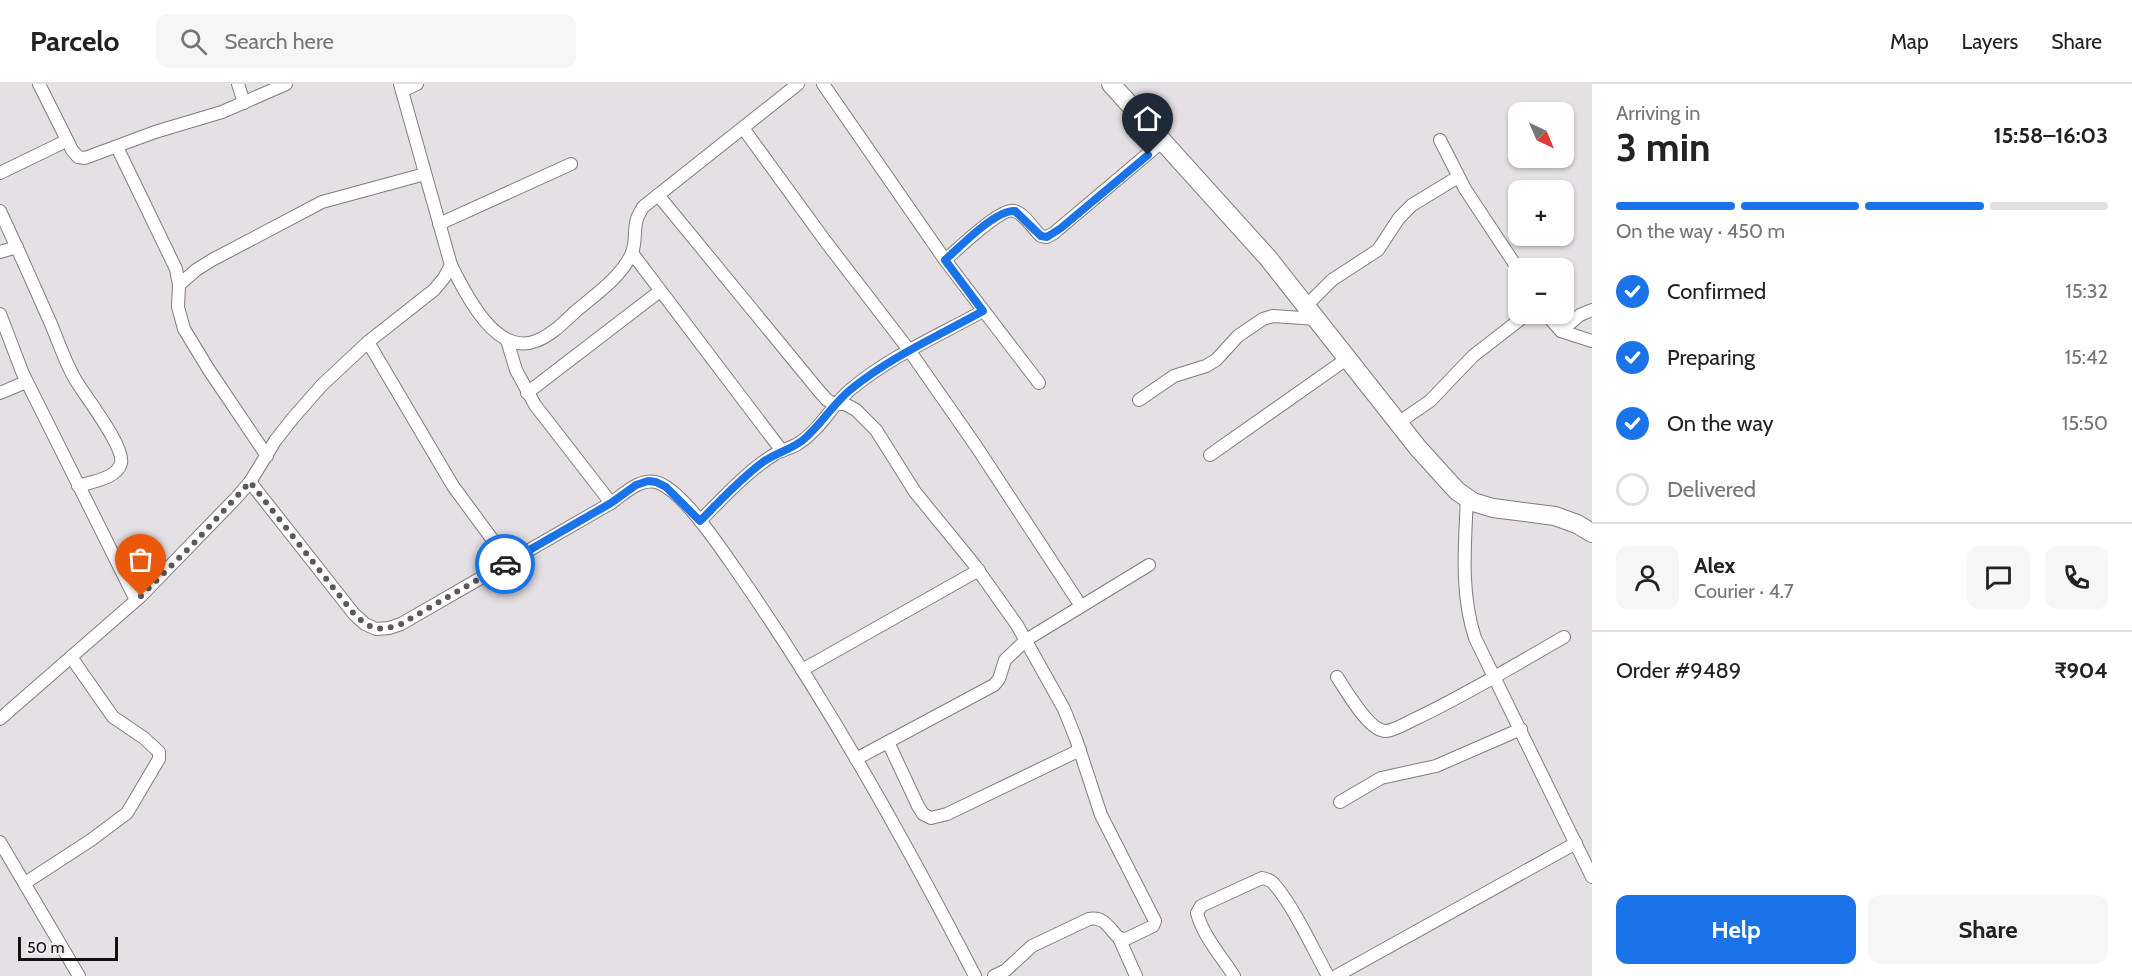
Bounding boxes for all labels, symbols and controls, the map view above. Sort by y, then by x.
search box [156,14,576,68]
text: Parcelo [30,24,120,58]
icon: search [177,25,210,58]
text: Search here [225,28,334,55]
text: Map [1890,29,1929,54]
text: Layers [1962,29,2018,54]
text: Share [2051,29,2102,54]
pin [1122,93,1173,155]
text: Arriving in [1616,101,1700,125]
icon: home [1131,102,1164,135]
north arrow [1508,102,1574,168]
map controls [1508,102,1574,324]
text: 15:58–16:03 [1993,122,2108,149]
text: 3 min [1616,123,1711,171]
button: + [1508,180,1574,246]
text: On the way · 450 m [1616,219,1785,243]
button: − [1508,258,1574,324]
icon: check [1616,275,1649,308]
text: Confirmed [1667,278,1766,305]
text: 15:32 [2065,279,2108,303]
icon: check [1616,341,1649,374]
text: Preparing [1667,344,1755,371]
text: 15:42 [2064,345,2108,369]
icon: check [1616,407,1649,440]
text: On the way [1667,410,1774,437]
text: 15:50 [2062,411,2108,435]
text: Delivered [1667,476,1756,503]
pin [115,534,166,596]
courier [475,534,535,594]
icon: bag [124,543,157,576]
button: person [1616,546,1679,609]
button: chat [1967,546,2030,609]
button: phone [2045,546,2108,609]
icon: car [489,548,522,581]
text: Alex [1694,552,1735,579]
text: Courier · 4.7 [1694,579,1794,603]
text: Order #9489 [1616,657,1741,684]
text: ₹904 [2054,657,2108,684]
button: Help [1616,895,1856,964]
button: Share [1868,895,2108,964]
scale bar [18,934,118,962]
text: 50 m [27,938,64,957]

